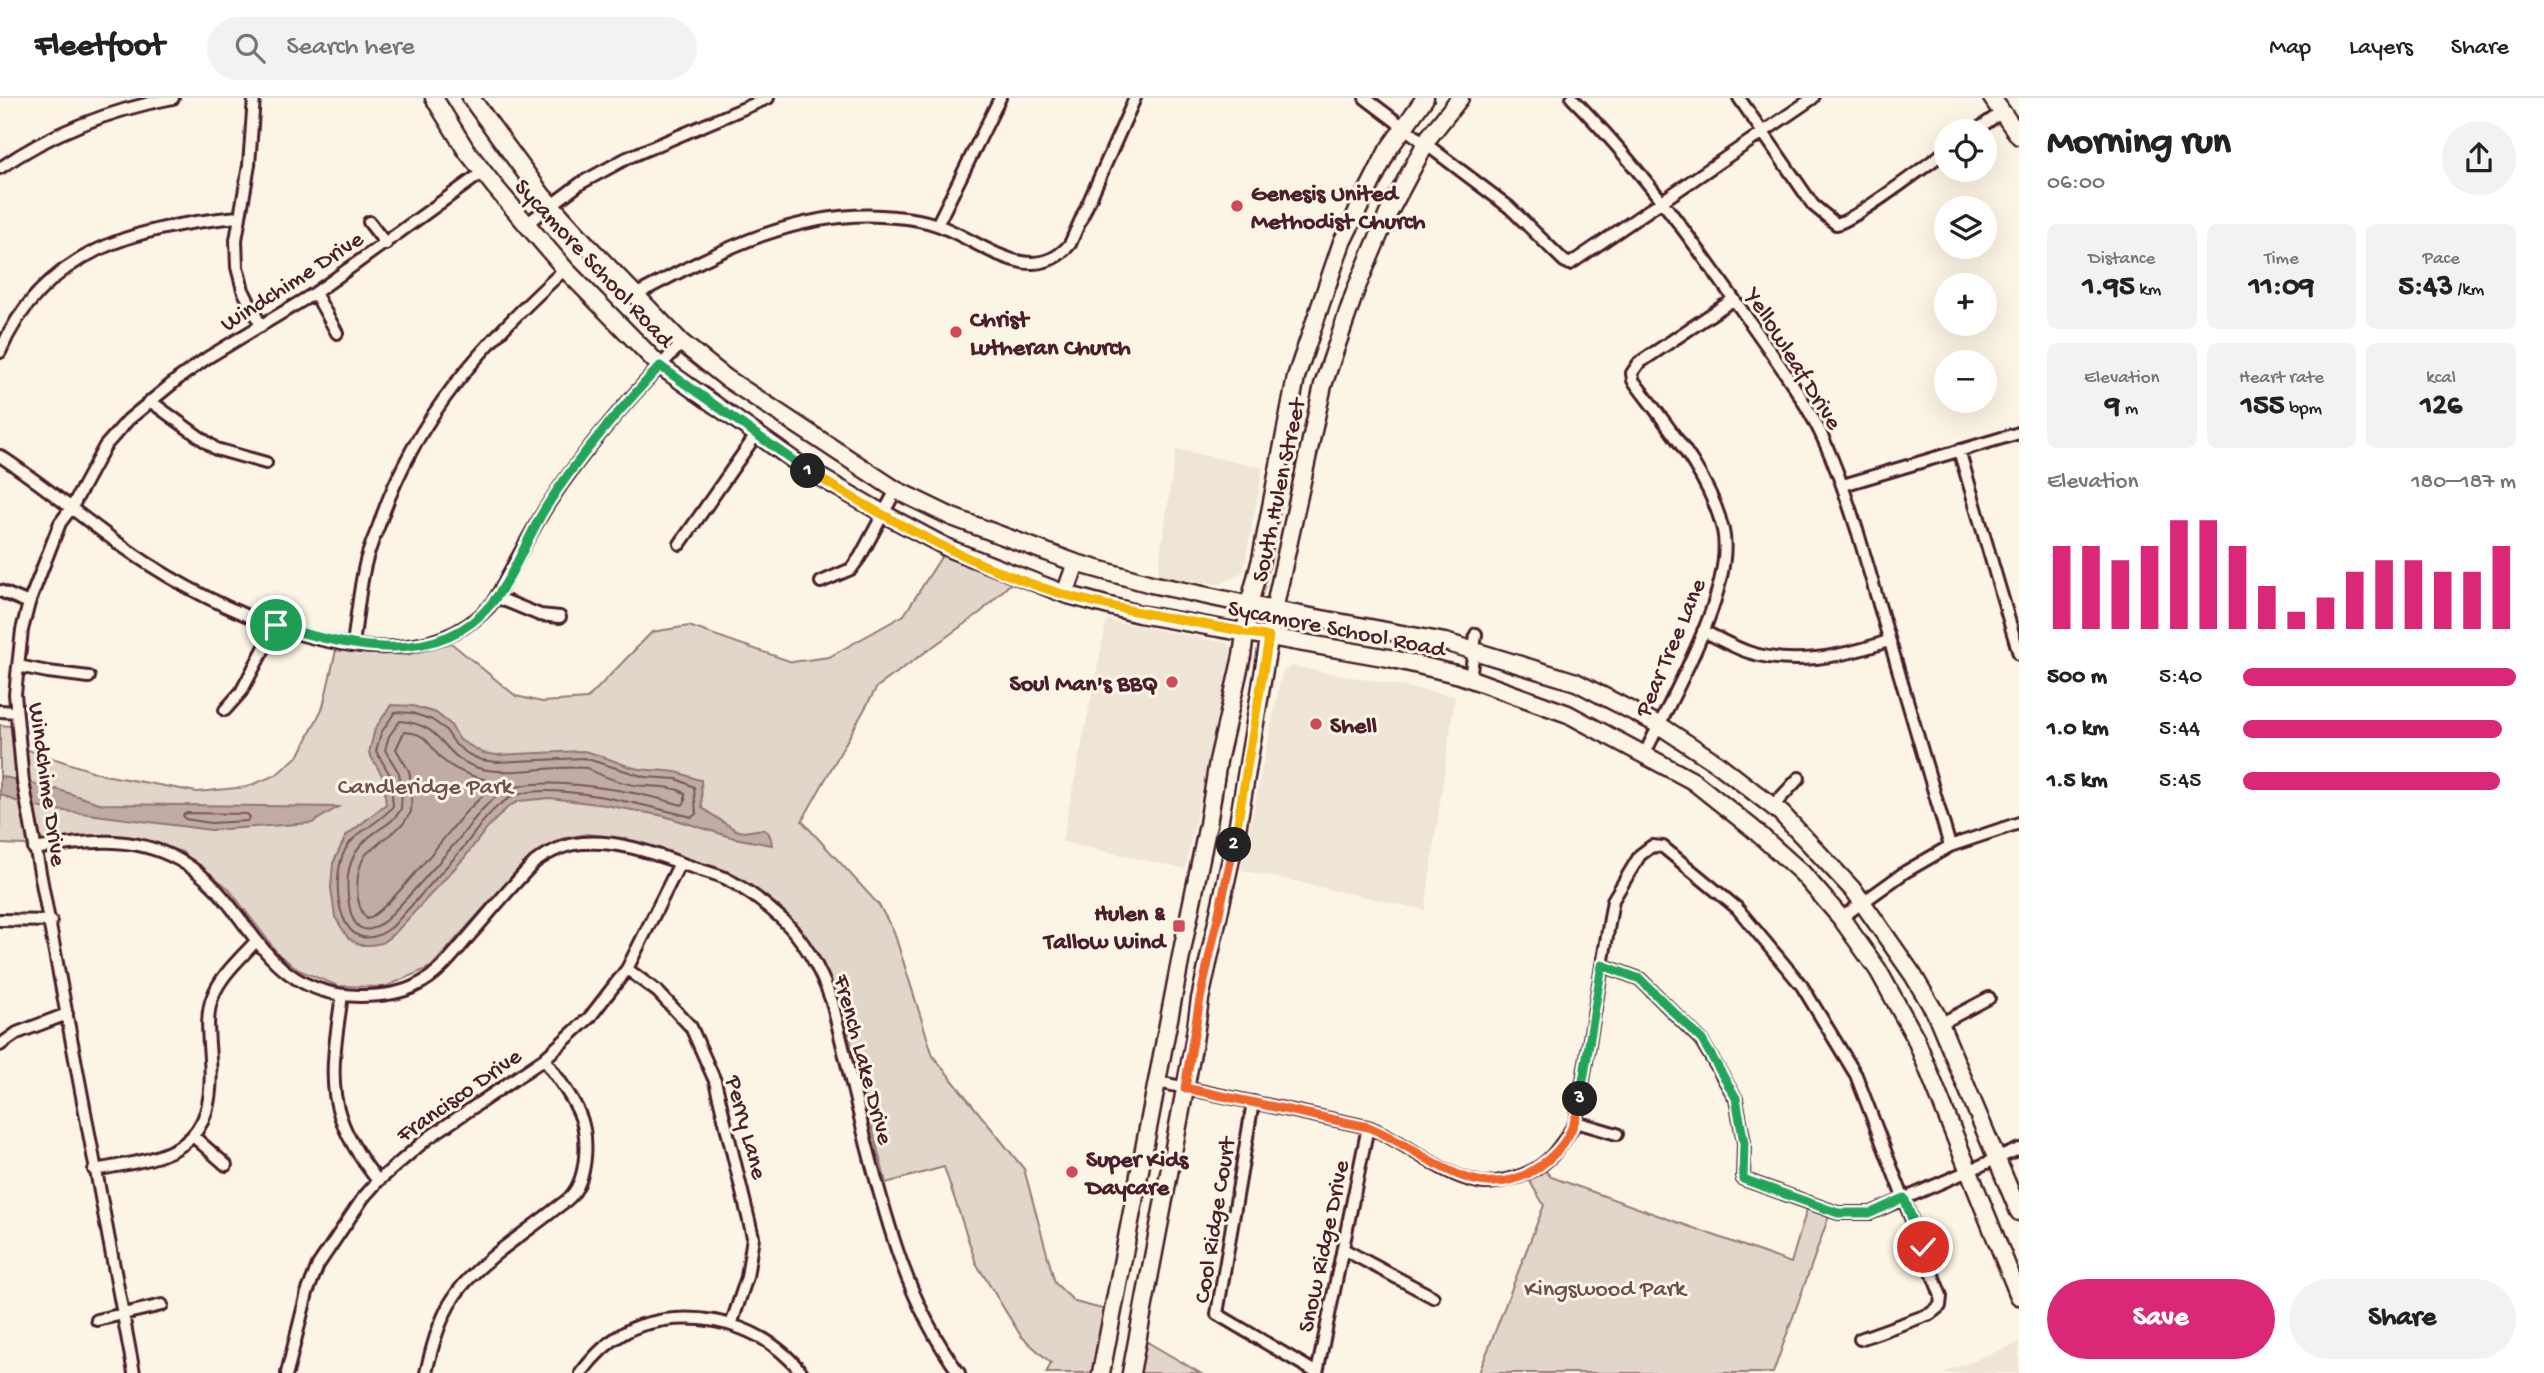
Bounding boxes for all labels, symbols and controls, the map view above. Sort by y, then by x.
search box [207,17,697,80]
text: Fleetfoot [35,29,165,67]
icon: search [231,29,269,67]
text: Search here [287,33,415,64]
text: Map [2269,34,2311,63]
text: Layers [2349,34,2413,63]
text: Share [2451,34,2509,63]
map controls [1934,119,1997,413]
button: locate [1934,119,1997,182]
button: share [2442,121,2516,195]
text: Morning run [2047,122,2231,166]
text: 06:00 [2047,170,2105,197]
street label: Sycamore School Road [506,174,680,356]
place label: Genesis United Methodist Church [1251,181,1426,238]
button: layers [1934,196,1997,259]
marker: Genesis United Methodist Church [1229,198,1245,214]
street label: Windchime Drive [216,226,370,340]
text: Distance [2088,248,2155,271]
text: Time [2264,248,2299,271]
text: Pace [2423,248,2460,271]
text: 1.95 [2082,271,2135,306]
text: 11:09 [2249,271,2314,306]
text: 5:43 [2398,271,2453,306]
button: + [1934,273,1997,336]
text: km [2135,279,2161,302]
text: /km [2453,279,2484,302]
street label: Yellowleaf Drive [1736,282,1847,437]
place label: Christ Lutheran Church [970,307,1131,364]
marker: Christ Lutheran Church [948,324,964,340]
button: − [1934,350,1997,413]
text: Elevation [2084,367,2160,390]
text: Heart rate [2239,367,2324,390]
text: kcal [2426,367,2456,390]
text: 9 [2105,390,2120,425]
text: 155 [2241,390,2285,425]
text: 126 [2420,390,2462,425]
street label: South Hulen Street [1247,394,1314,585]
text: m [2120,398,2138,421]
text: bpm [2285,398,2322,421]
pin: 1 [790,454,826,488]
text: 1 [804,459,811,482]
text: Elevation [2047,469,2138,496]
text: 180–187 m [2411,469,2516,496]
street label: Pear Tree Lane [1630,574,1715,723]
pin [246,595,306,655]
street label: Sycamore School Road [1225,595,1449,666]
icon: arrive [257,606,295,644]
text: 500 m [2047,664,2107,691]
text: 5:40 [2159,664,2202,691]
place label: Soul Man's BBQ [1010,671,1158,700]
marker: Soul Man's BBQ [1164,674,1180,690]
street label: Windchime Drive [20,701,71,869]
place label: Shell [1330,713,1377,742]
marker: Shell [1308,716,1324,732]
text: 1.0 km [2047,716,2109,743]
text: 5:44 [2159,716,2200,743]
text: 1.5 km [2047,768,2108,795]
text: 5:45 [2159,768,2201,795]
park label: Candleridge Park [338,774,515,803]
pin: 2 [1216,828,1252,862]
text: 2 [1229,833,1238,856]
place label: Hulen & Tallow Wind [1042,901,1168,958]
marker: Hulen & Tallow Wind [1171,918,1187,934]
street label: French Lake Drive [825,971,898,1149]
street label: Francisco Drive [391,1043,529,1151]
street label: Perry Lane [717,1072,773,1183]
pin: 3 [1562,1082,1598,1116]
text: 3 [1575,1087,1584,1110]
street label: Cool Ridge Court [1189,1133,1244,1306]
place label: Super Kids Daycare [1084,1147,1189,1204]
street label: Snow Ridge Drive [1293,1157,1358,1335]
marker: Super Kids Daycare [1064,1164,1080,1180]
pin [1893,1217,1953,1277]
icon: check [1904,1228,1942,1266]
park label: Kingswood Park [1524,1276,1688,1305]
button: Save [2047,1279,2275,1359]
button: Share [2289,1279,2516,1359]

